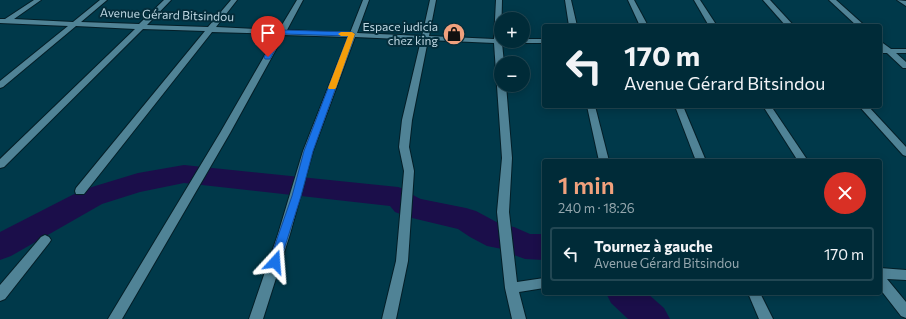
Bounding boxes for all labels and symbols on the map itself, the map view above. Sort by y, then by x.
street label: Avenue Gérard Bitsindou [100,5,234,23]
pin [251,16,285,57]
place label: Espace judicia chez king [362,19,438,47]
shop icon: Espace judicia chez king [441,21,467,47]
position arrow [254,241,296,283]

